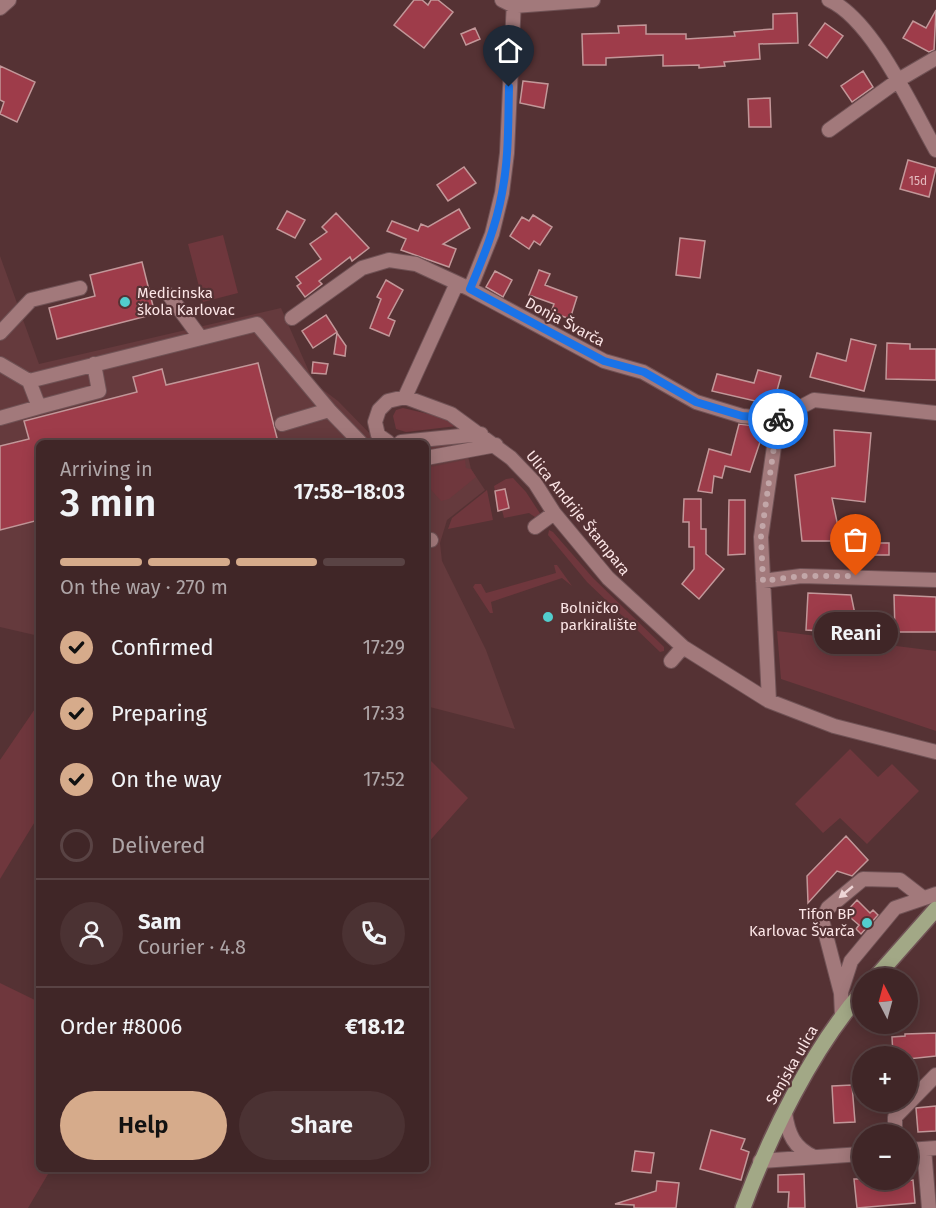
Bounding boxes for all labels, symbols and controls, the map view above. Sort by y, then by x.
pin [483,25,534,87]
icon: home [492,34,525,67]
house number: 15d [909,174,927,188]
place label: Medicinska škola Karlovac [137,284,235,319]
street label: Donja Švarča [522,294,608,350]
marker: Medicinska škola Karlovac [118,295,132,309]
courier [748,389,808,449]
icon: bike [762,403,795,436]
street label: Ulica Andrije Štampara [522,447,634,579]
text: Arriving in [60,457,153,481]
text: 17:58–18:03 [293,478,405,505]
text: 3 min [60,480,156,526]
pin [830,514,881,576]
icon: bag [839,523,872,556]
text: On the way · 270 m [60,575,228,599]
place label: Bolničko parkiralište [560,599,637,634]
marker: Bolničko parkiralište [541,610,555,624]
callout: Reani [814,612,898,654]
text: Reani [831,621,881,645]
icon: check [60,631,93,664]
text: Confirmed [111,634,214,661]
text: 17:29 [362,635,405,659]
icon: check [60,697,93,730]
text: Preparing [111,700,207,727]
text: 17:33 [363,701,405,725]
icon: check [60,763,93,796]
text: On the way [111,766,222,793]
text: 17:52 [363,767,405,791]
text: Delivered [111,832,206,859]
one-way arrow [839,886,854,898]
button: person [60,902,123,965]
button: phone [342,902,405,965]
place label: Tifon BP Karlovac Švarča [749,905,855,940]
text: Sam [138,908,181,935]
marker: Tifon BP Karlovac Švarča [860,916,874,930]
text: Courier · 4.8 [138,935,246,959]
north arrow [852,968,918,1034]
map controls [852,968,918,1190]
text: Order #8006 [60,1013,182,1040]
text: €18.12 [345,1013,405,1040]
street label: Senjska ulica [762,1022,822,1108]
button: + [852,1046,918,1112]
button: Help [60,1091,227,1160]
button: Share [239,1091,405,1160]
button: − [852,1124,918,1190]

